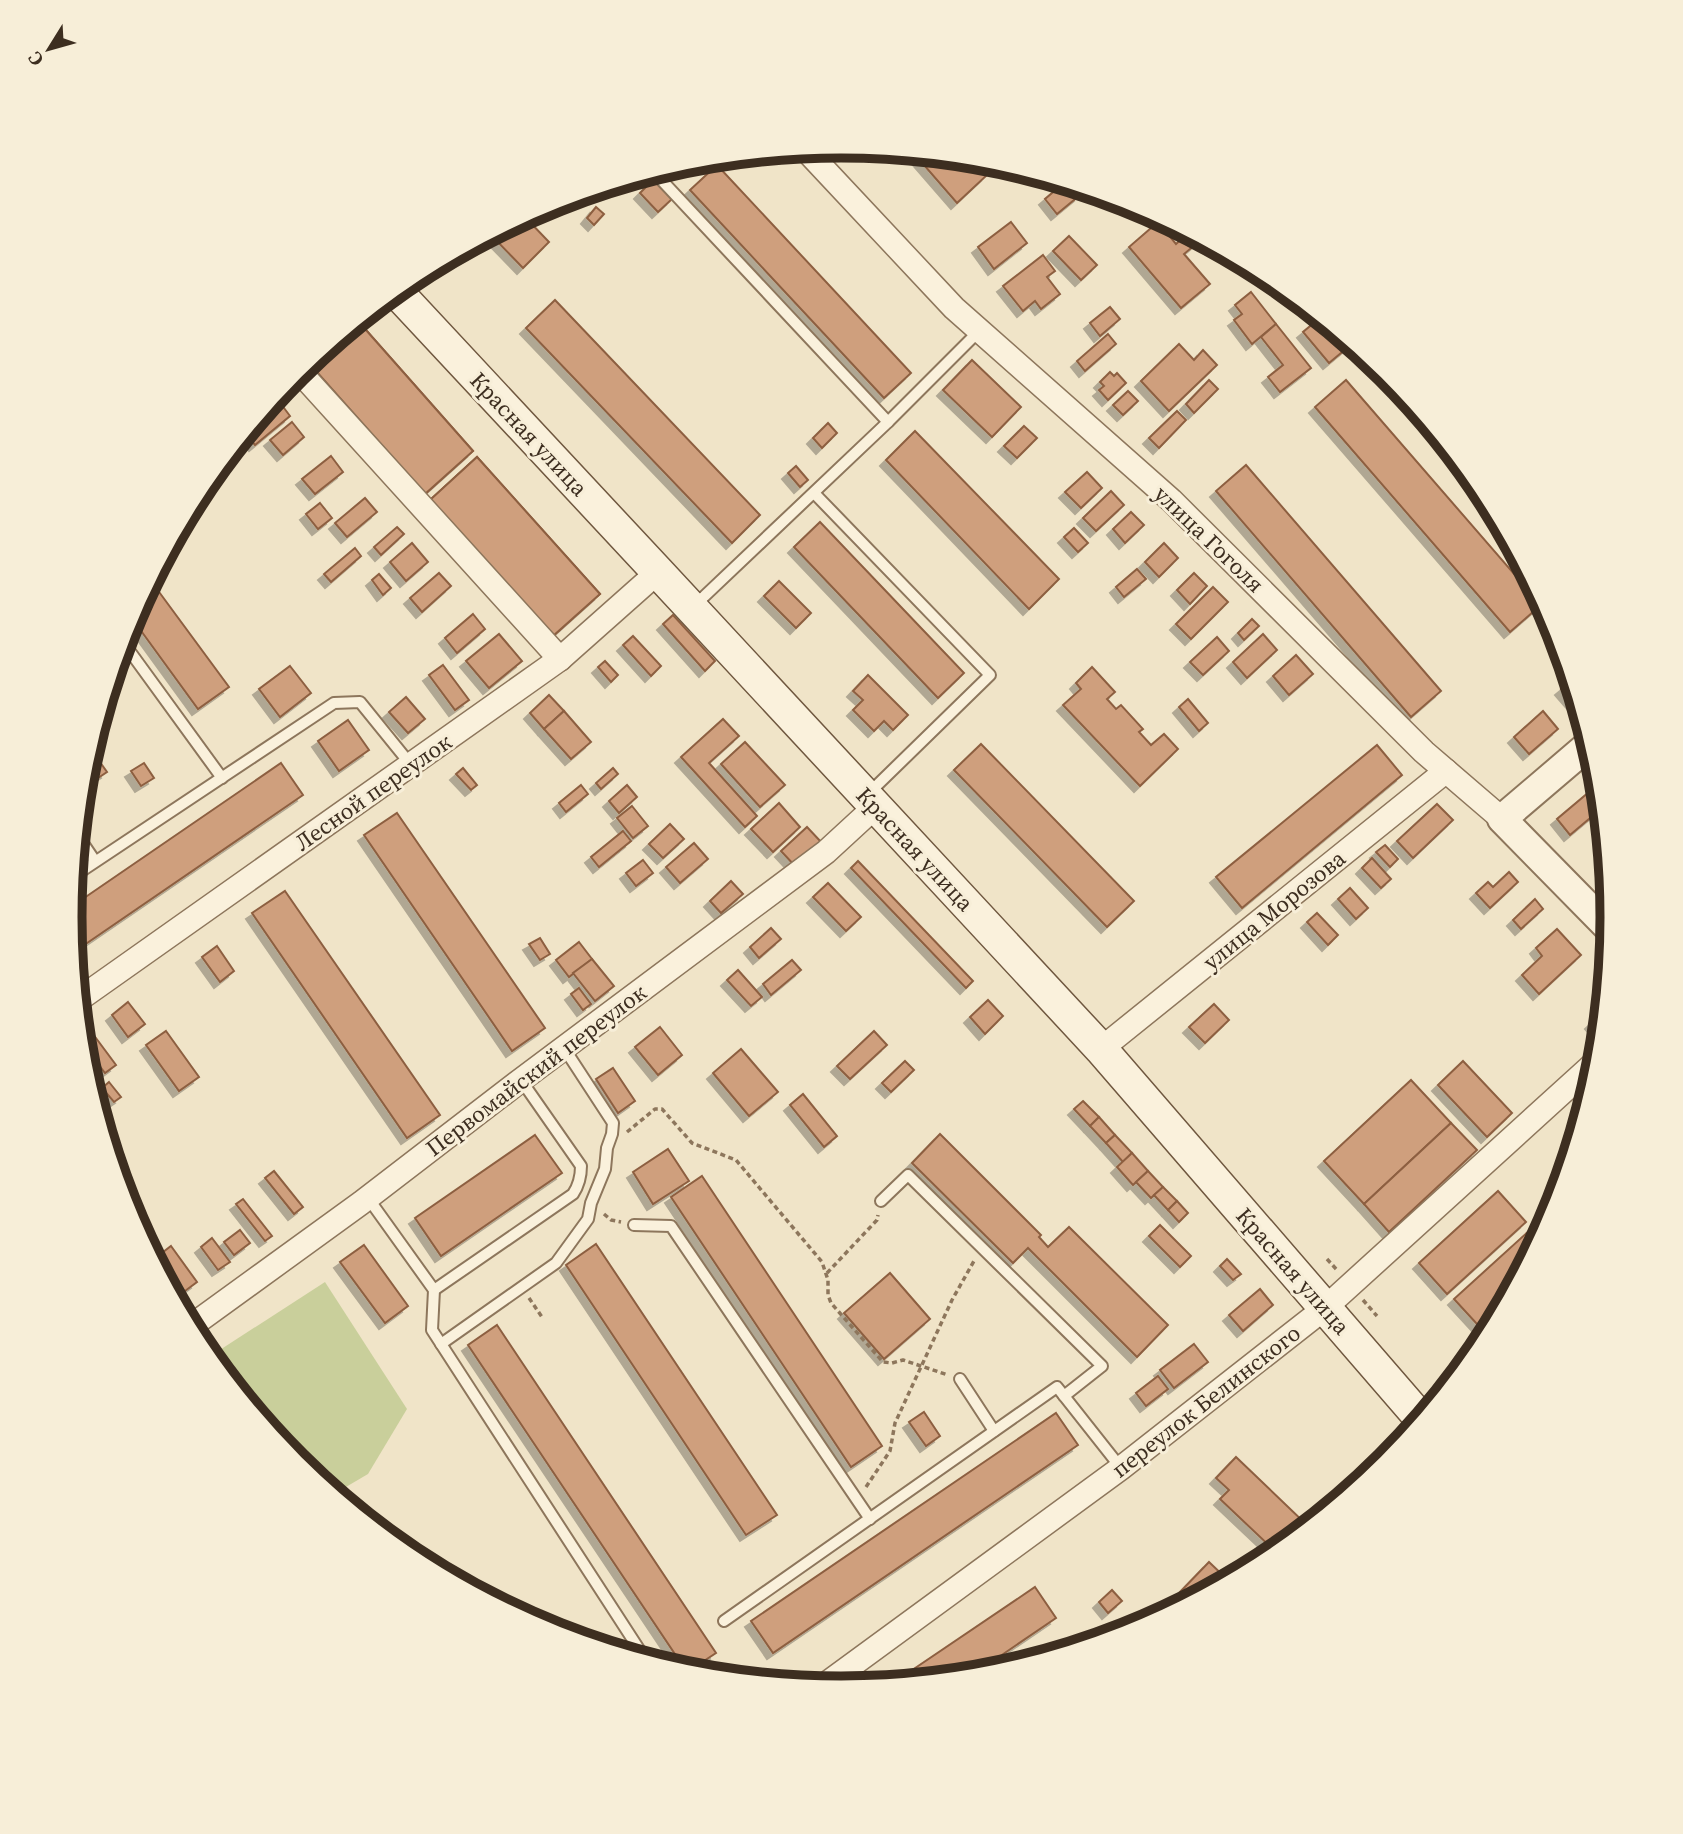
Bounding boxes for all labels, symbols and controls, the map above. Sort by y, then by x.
north arrow [14,14,84,84]
text: С [21,47,49,72]
street label: Красная улица [463,365,595,503]
street label: улица Гоголя [1147,478,1271,600]
street label: Лесной переулок [288,726,458,858]
street label: Красная улица [849,780,981,918]
street label: улица Морозова [1196,842,1352,977]
street label: Первомайский переулок [419,976,653,1164]
street label: Красная улица [1229,1200,1358,1342]
street label: переулок Белинского [1105,1317,1307,1485]

